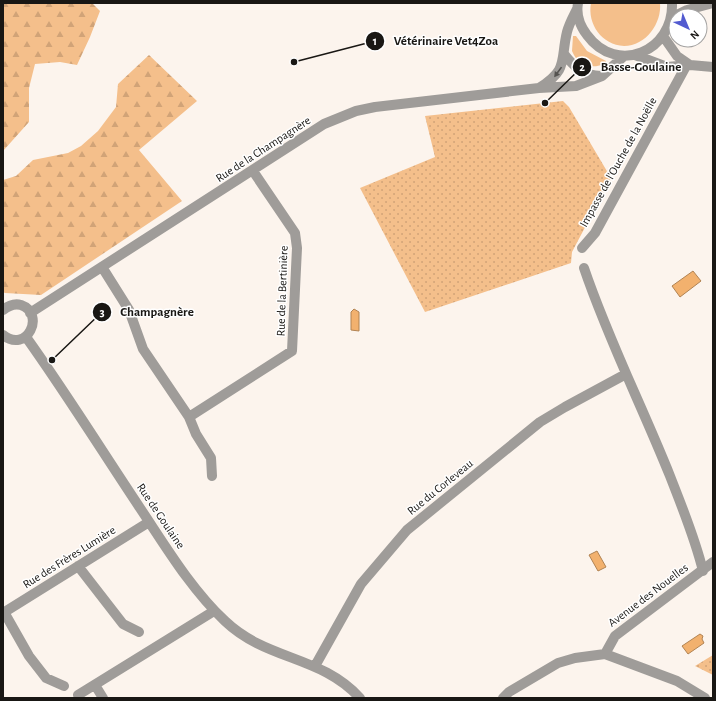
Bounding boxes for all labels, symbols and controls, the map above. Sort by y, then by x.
north arrow [668,8,708,48]
callout: Vétérinaire Vet4Zoa [365,28,506,53]
text: N [688,28,701,41]
text: 1 [373,35,377,47]
text: Vétérinaire Vet4Zoa [394,35,498,48]
callout: Basse-Goulaine [572,54,689,79]
text: 2 [579,61,585,73]
text: Basse-Goulaine [601,61,681,74]
one-way arrow [554,67,562,77]
street label: Impasse de l'Ouche de la Noëlle [577,95,659,229]
street label: Rue de la Champagnère [213,114,313,184]
street label: Rue de la Bertinière [274,245,290,337]
callout: Champagnère [92,299,202,324]
text: 3 [99,306,105,318]
text: Champagnère [120,306,194,319]
street label: Rue du Corleveau [405,457,475,517]
street label: Rue de Goulaine [135,481,187,551]
street label: Rue des Frères Lumière [21,524,117,590]
street label: Avenue des Nouelles [606,561,690,629]

